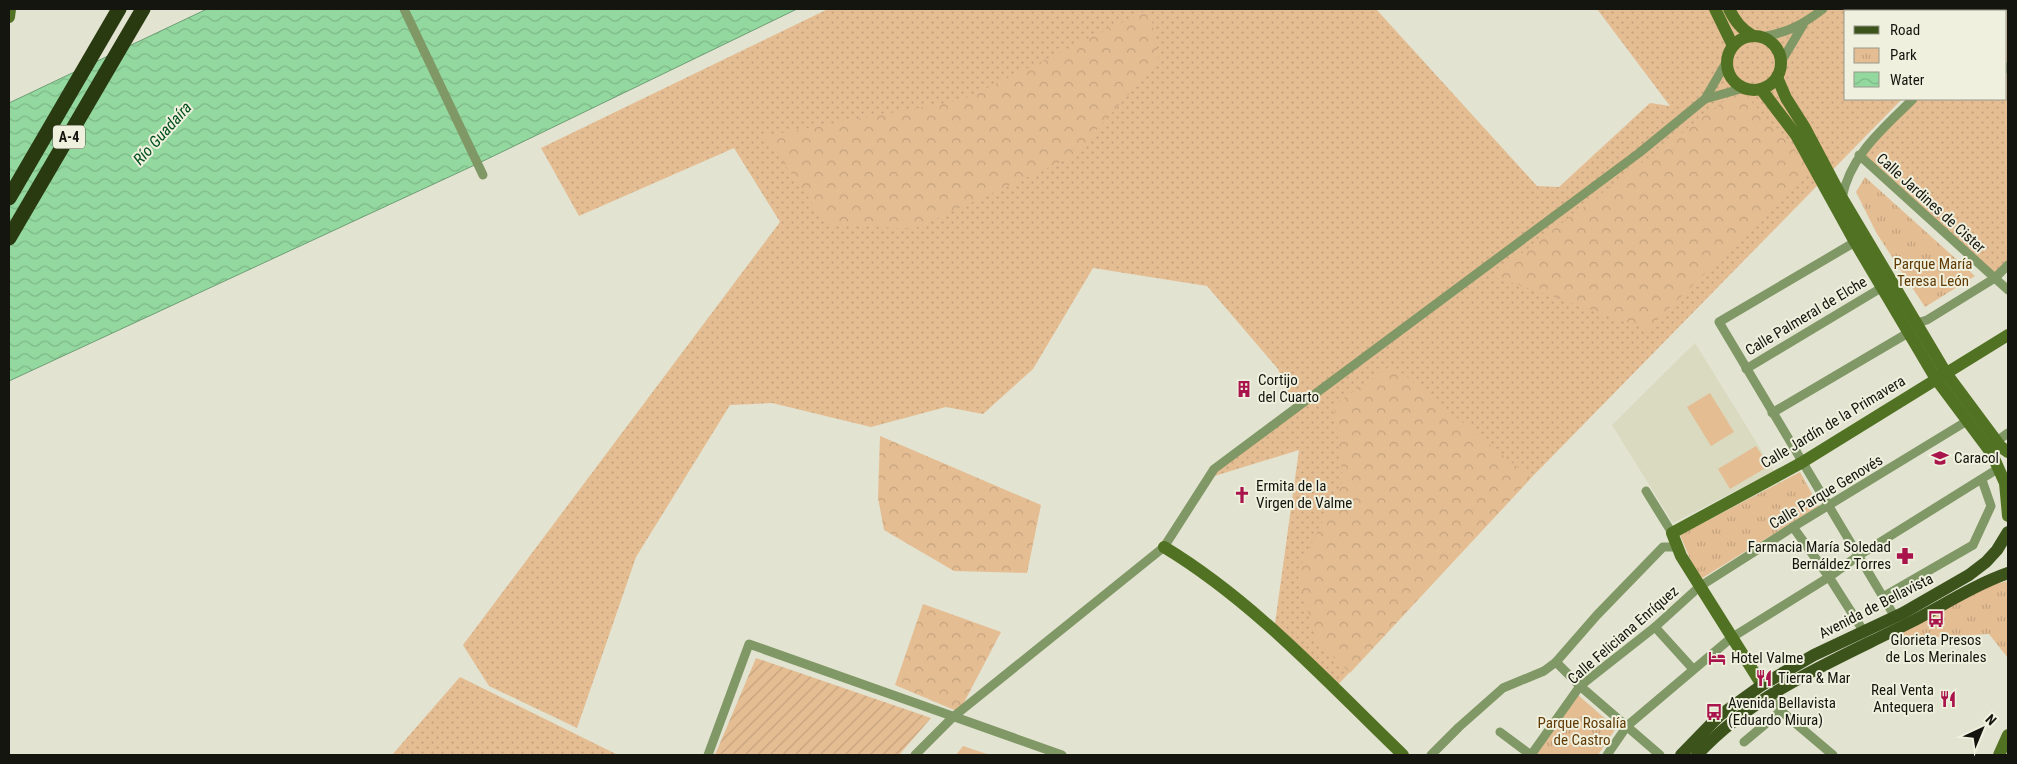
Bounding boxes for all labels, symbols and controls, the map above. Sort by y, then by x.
legend [1844,10,2007,100]
text: Road [1890,21,1920,39]
text: Park [1890,46,1917,64]
text: Water [1890,71,1925,89]
water label: Río Guadaíra [129,98,196,169]
road number: A-4 [53,125,85,148]
street label: Calle Jardines de Cister [1873,149,1989,257]
park label: Parque María Teresa León [1894,255,1972,290]
street label: Calle Palmeral de Elche [1742,273,1870,359]
place label: Cortijo del Cuarto [1258,371,1319,406]
street label: Calle Jardín de la Primavera [1758,372,1908,472]
building icon: Cortijo del Cuarto [1234,379,1254,399]
school or university icon: Caracol [1930,448,1950,468]
place label: Caracol [1954,449,1999,467]
street label: Calle Parque Genovés [1766,451,1886,533]
place label: Ermita de la Virgen de Valme [1256,477,1352,512]
church icon: Ermita de la Virgen de Valme [1232,485,1252,505]
place label: Farmacia María Soledad Bernáldez Torres [1748,538,1891,573]
pharmacy icon: Farmacia María Soledad Bernáldez Torres [1895,546,1915,566]
street label: Avenida de Bellavista [1816,569,1936,643]
street label: Calle Feliciana Enríquez [1564,582,1682,688]
bus stop icon: Glorieta Presos de Los Merinales [1926,609,1946,629]
place label: Glorieta Presos de Los Merinales [1885,631,1987,666]
hotel icon: Hotel Valme [1707,648,1727,668]
place label: Hotel Valme [1731,649,1803,667]
restaurant icon: Tierra & Mar [1754,668,1774,688]
place label: Tierra & Mar [1778,669,1851,687]
place label: Real Venta Antequera [1871,681,1934,716]
restaurant icon: Real Venta Antequera [1938,689,1958,709]
place label: Avenida Bellavista (Eduardo Miura) [1728,694,1836,729]
bus stop icon: Avenida Bellavista (Eduardo Miura) [1704,702,1724,722]
north arrow [1957,704,2007,754]
text: N [1982,711,2000,728]
park label: Parque Rosalía de Castro [1538,714,1626,749]

